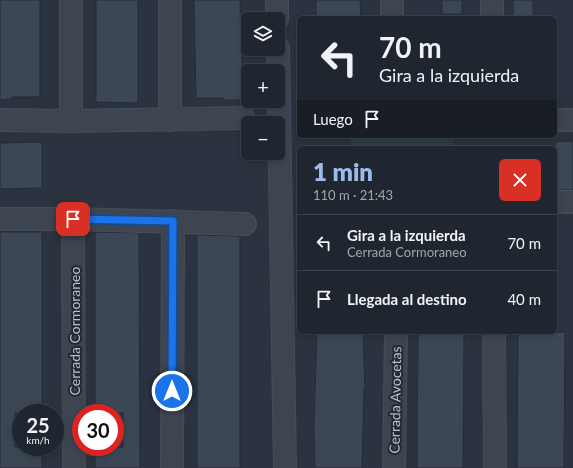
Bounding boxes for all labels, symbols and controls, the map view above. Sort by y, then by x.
map controls [241,12,285,160]
button: layers [241,12,285,56]
text: 70 m [379,30,442,64]
icon: left [313,32,365,84]
button: + [241,64,285,108]
text: Gira a la izquierda [379,64,519,86]
icon: arrive [361,108,383,130]
text: Luego [313,110,353,128]
button: − [241,116,285,160]
text: 1 min [313,157,373,186]
button: close [499,159,541,201]
text: 110 m · 21:43 [313,187,393,203]
pin [56,202,90,236]
icon: arrive [62,208,84,230]
text: Gira a la izquierda [347,226,466,244]
icon: left [313,232,335,254]
text: 70 m [507,234,541,252]
text: Cerrada Cormoraneo [347,244,467,260]
street label: Cerrada Cormoraneo [66,267,83,395]
icon: arrive [313,288,335,310]
text: Llegada al destino [347,290,467,308]
text: 40 m [507,290,541,308]
street label: Cerrada Avocetas [386,346,404,454]
position arrow [151,370,193,412]
speed limit sign: 30 [72,404,124,456]
text: 25 [26,413,50,437]
text: km/h [26,434,50,446]

